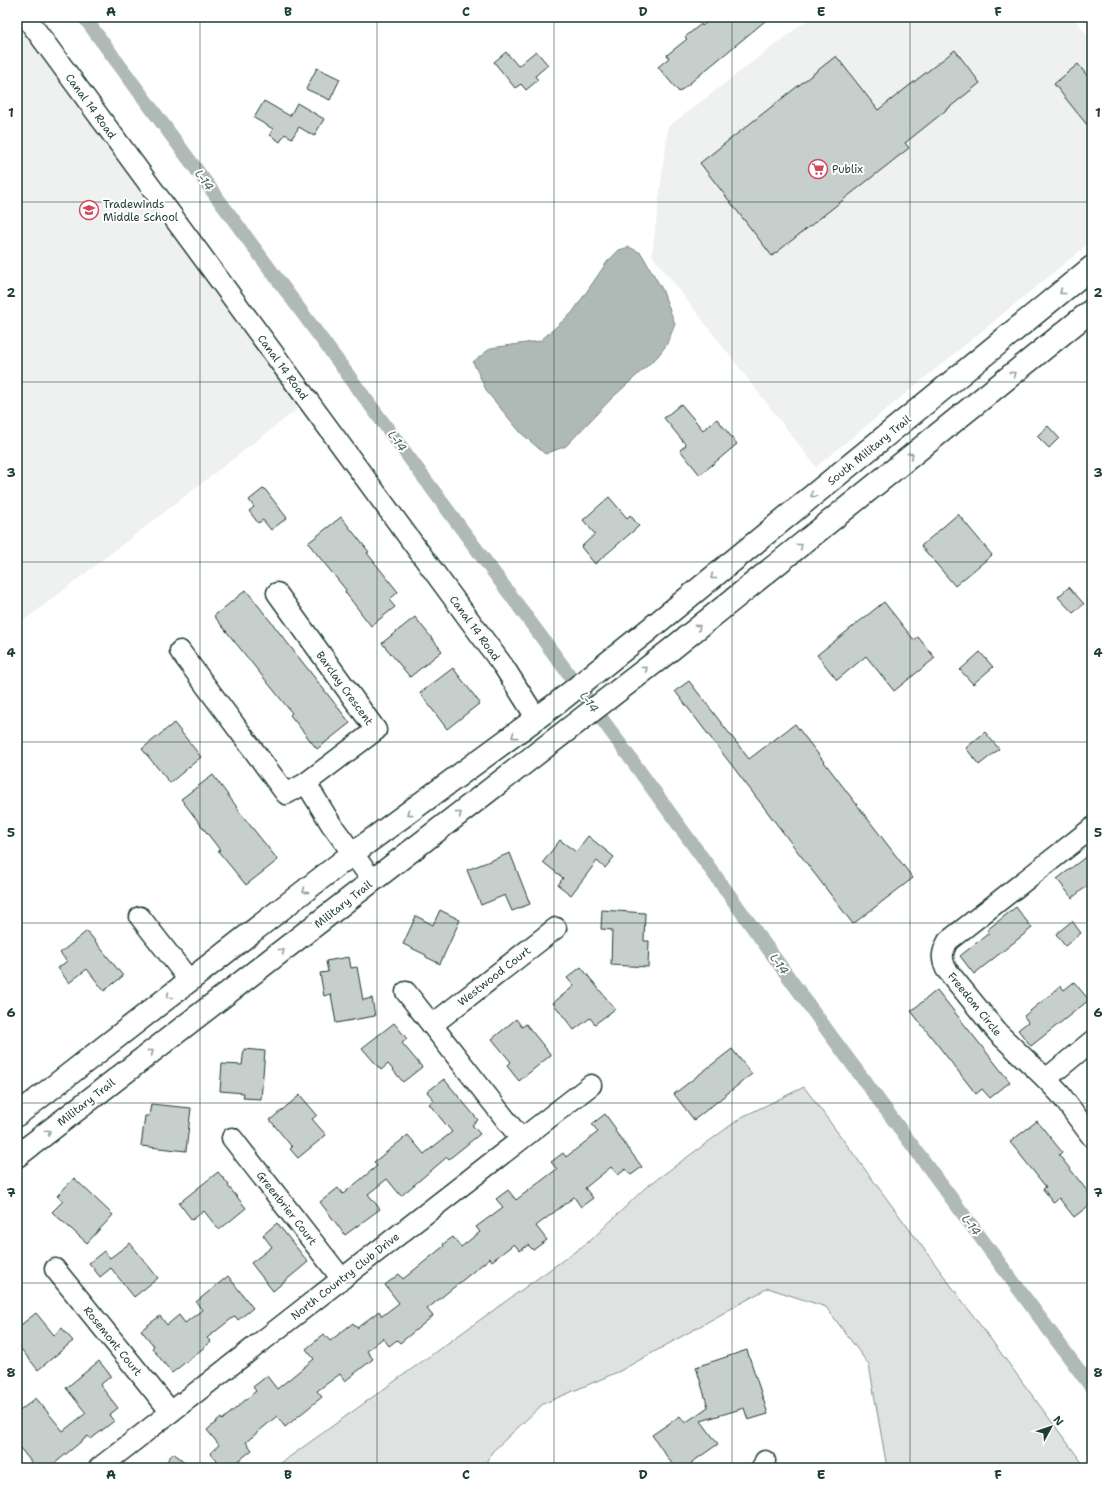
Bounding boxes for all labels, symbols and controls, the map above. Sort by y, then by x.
text: A [106,3,116,20]
text: B [284,3,292,20]
text: C [462,3,470,20]
text: D [638,3,648,20]
text: E [817,3,826,20]
text: F [994,3,1002,20]
street label: Canal 14 Road [62,71,119,142]
text: 1 [8,104,14,121]
text: 1 [1095,104,1101,121]
supermarket icon: Publix [807,158,829,180]
place label: Publix [832,162,863,177]
water label: L-14 [191,166,217,194]
place label: Tradewinds Middle School [103,197,179,225]
school or university icon: Tradewinds Middle School [78,199,100,221]
text: 2 [6,284,16,301]
text: 2 [1093,284,1103,301]
one-way arrow [1059,287,1066,294]
street label: Canal 14 Road [254,332,311,403]
one-way arrow [1008,371,1015,378]
street label: South Military Trail [824,412,915,489]
water label: L-14 [384,427,410,455]
one-way arrow [907,453,914,460]
text: 3 [6,464,16,481]
text: 3 [1093,464,1103,481]
one-way arrow [811,491,818,498]
one-way arrow [795,543,802,550]
one-way arrow [710,573,717,580]
street label: Canal 14 Road [446,593,503,664]
one-way arrow [694,625,701,632]
text: 4 [6,644,16,661]
text: 4 [1093,644,1103,661]
street label: Barclay Crescent [313,648,377,729]
one-way arrow [641,667,648,674]
water label: L-14 [576,688,602,716]
one-way arrow [511,731,518,738]
one-way arrow [406,808,413,815]
one-way arrow [454,812,461,819]
text: 5 [7,824,15,841]
text: 5 [1094,824,1102,841]
street label: Military Trail [311,877,376,932]
one-way arrow [302,886,309,893]
street label: Westwood Court [455,943,534,1010]
one-way arrow [278,948,285,955]
water label: L-14 [766,950,792,978]
street label: Freedom Circle [944,969,1005,1039]
one-way arrow [166,991,173,998]
text: 6 [6,1004,16,1021]
text: 6 [1093,1004,1103,1021]
one-way arrow [146,1050,153,1057]
street label: Military Trail [54,1075,119,1130]
one-way arrow [43,1130,50,1137]
street label: Greenbrier Court [253,1168,320,1249]
text: 7 [6,1184,16,1201]
text: 7 [1093,1184,1103,1201]
water label: L-14 [958,1211,985,1239]
street label: North Country Club Drive [288,1229,403,1324]
street label: Rosemont Court [80,1303,145,1379]
text: 8 [6,1364,16,1381]
text: 8 [1093,1364,1103,1381]
north arrow [1031,1407,1071,1447]
text: N [1050,1413,1067,1429]
text: A [106,1466,116,1483]
text: B [284,1466,292,1483]
text: C [462,1466,470,1483]
text: D [638,1466,648,1483]
text: E [817,1466,826,1483]
text: F [994,1466,1002,1483]

